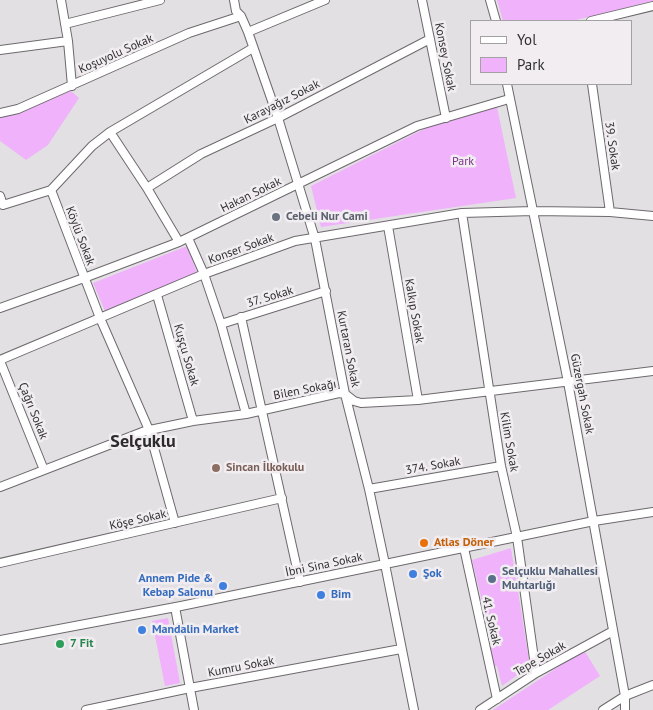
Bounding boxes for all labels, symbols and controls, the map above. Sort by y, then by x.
legend [470,20,633,85]
street label: Konsey Sokak [431,21,459,93]
text: Yol [517,30,537,49]
street label: Koşuyolu Sokak [77,31,155,77]
text: Park [517,55,545,74]
street label: Karayağız Sokak [242,77,322,127]
street label: 39. Sokak [601,121,623,171]
park label: Park [452,155,474,169]
street label: Hakan Sokak [218,174,284,216]
street label: Köylü Sokak [62,204,98,268]
place label: Cebeli Nur Cami [286,210,368,224]
marker: Cebeli Nur Cami [270,211,282,223]
street label: Konser Sokak [206,231,276,267]
street label: Kalkıp Sokak [401,278,427,344]
street label: 37. Sokak [245,283,295,311]
street label: Kurtaran Sokak [333,309,363,389]
street label: Kuşçu Sokak [170,322,202,388]
street label: Güzergah Sokak [567,353,597,435]
street label: Bilen Sokağı [272,377,338,403]
street label: Çağrı Sokak [15,381,51,441]
street label: Kilim Sokak [497,411,521,473]
district label: Selçuklu [110,431,176,453]
street label: 374. Sokak [404,454,462,478]
place label: Sincan İlkokulu [226,461,304,475]
marker: Sincan İlkokulu [210,462,222,474]
street label: Köşe Sokak [108,506,168,534]
place label: Atlas Döner [434,536,494,550]
marker: Atlas Döner [418,537,430,549]
street label: İbni Sina Sokak [284,550,364,580]
place label: Selçuklu Mahallesi Muhtarlığı [502,565,598,593]
place label: Şok [423,567,442,581]
marker: Şok [407,568,419,580]
place label: Annem Pide & Kebap Salonu [138,572,213,600]
marker: Selçuklu Mahallesi Muhtarlığı [486,573,498,585]
marker: Annem Pide & Kebap Salonu [217,580,229,592]
place label: Bim [331,588,351,602]
marker: Bim [315,589,327,601]
street label: 41. Sokak [478,595,504,647]
place label: Mandalin Market [152,623,239,637]
marker: Mandalin Market [136,624,148,636]
place label: 7 Fit [70,637,93,651]
marker: 7 Fit [54,638,66,650]
street label: Tepe Sokak [512,638,568,680]
street label: Kumru Sokak [207,654,275,680]

